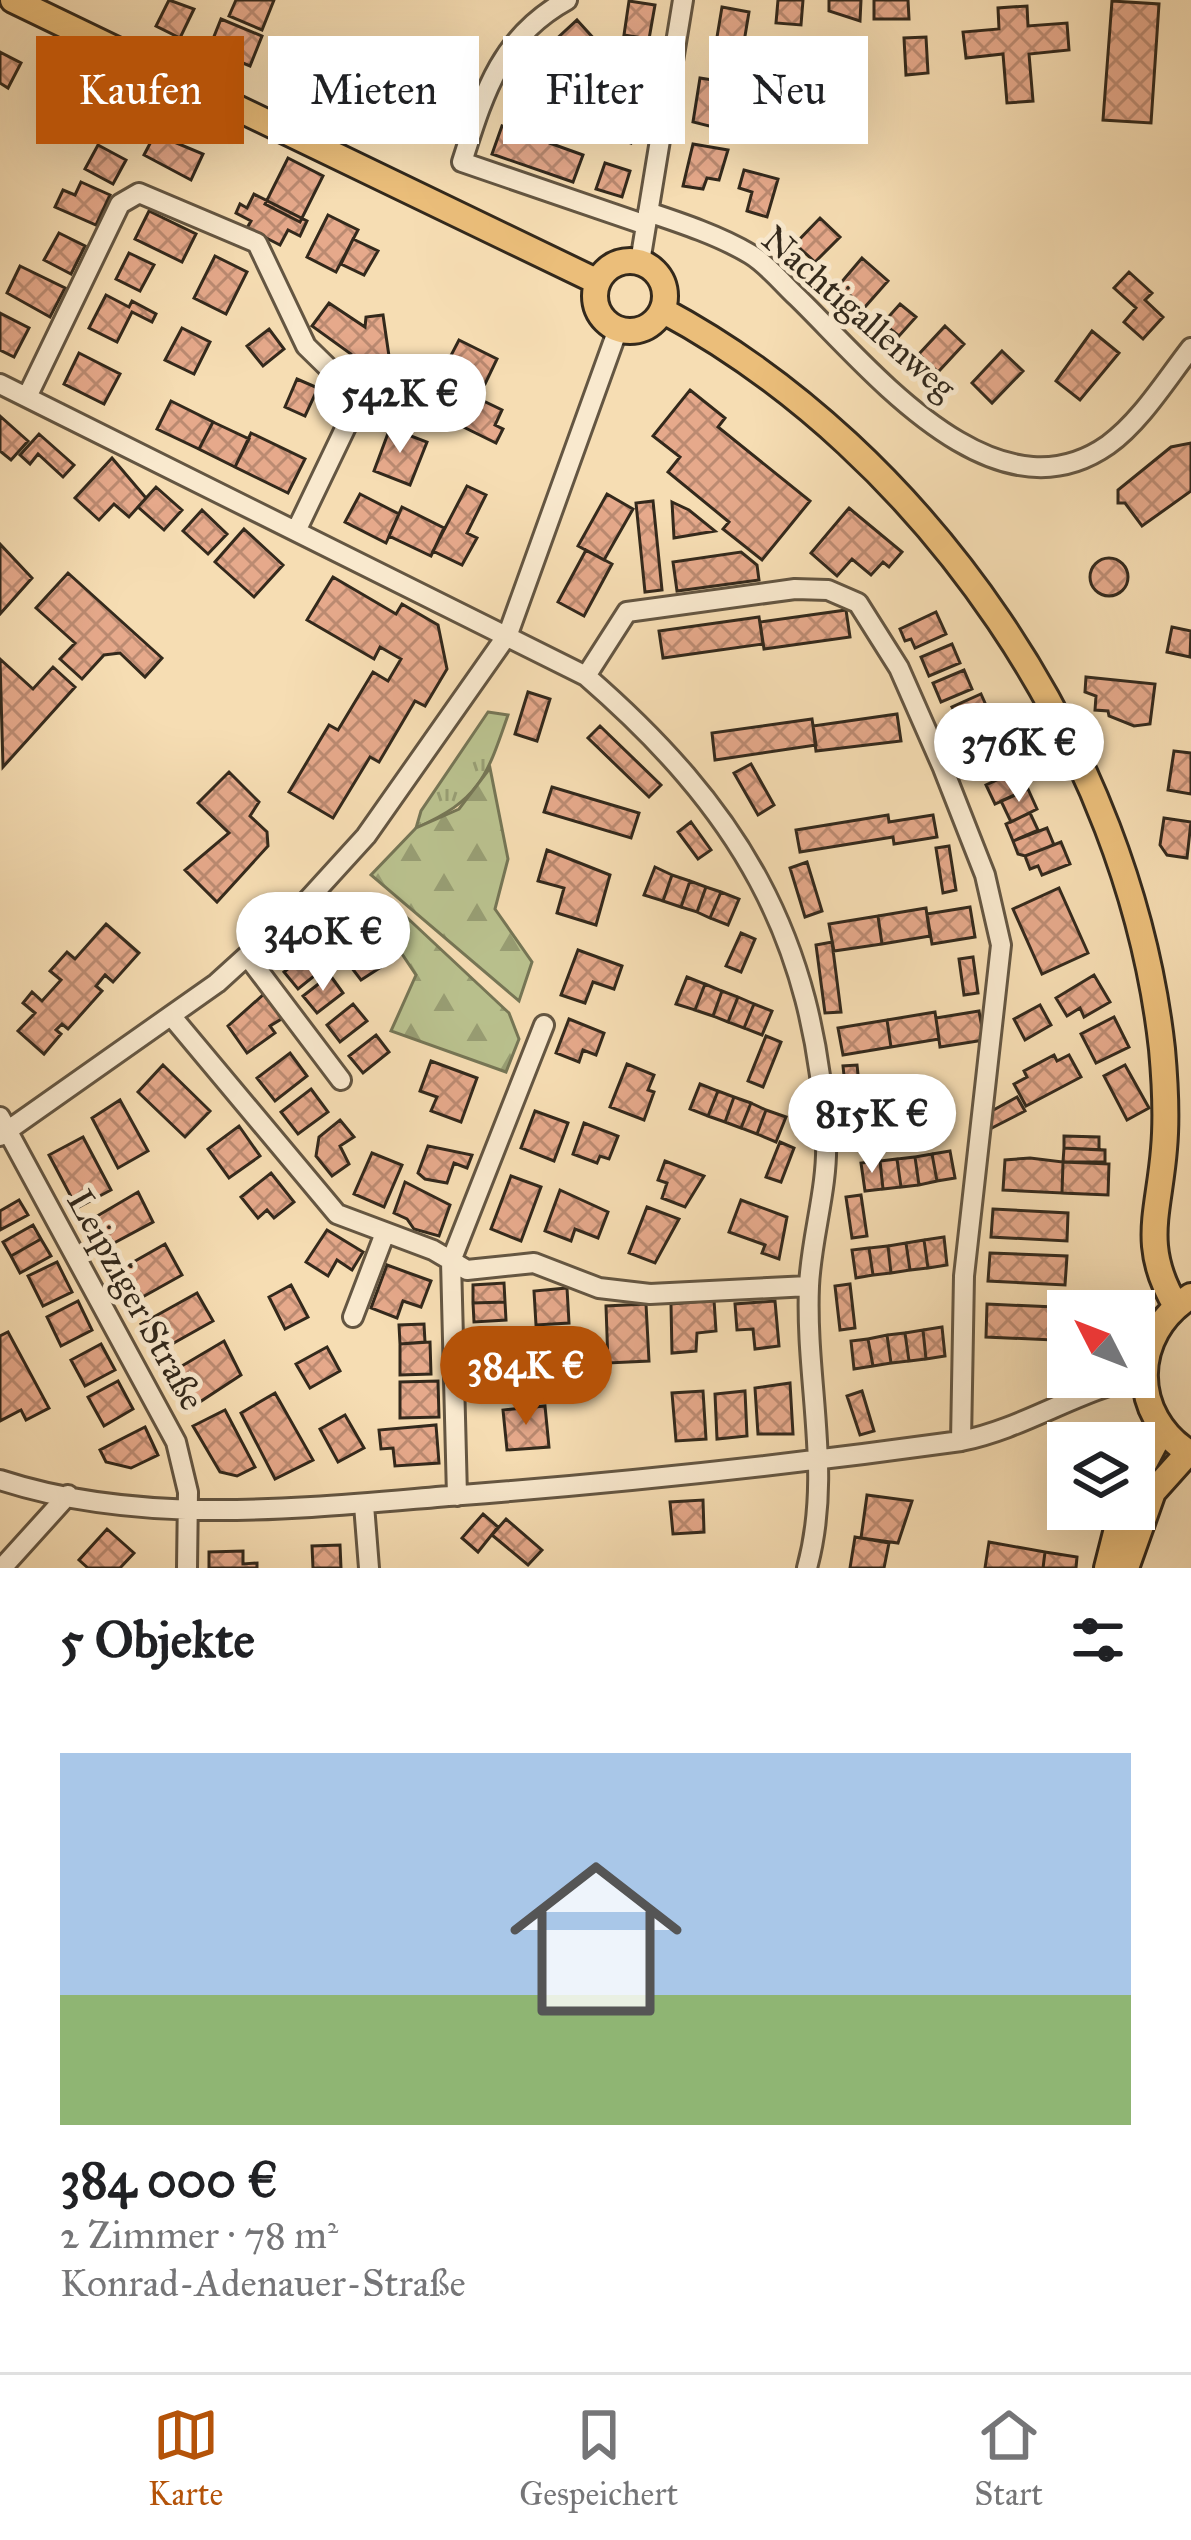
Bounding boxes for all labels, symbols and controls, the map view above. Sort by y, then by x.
chip: Kaufen [36,36,244,144]
chip: Mieten [268,36,479,144]
chip: Filter [503,36,685,144]
chip: Neu [709,36,868,144]
street label: Nachtigallenweg [753,217,965,409]
pin: 542K € [302,354,498,456]
text: 542K € [341,369,459,417]
pin: 376K € [921,703,1117,805]
text: 376K € [961,718,1077,766]
pin: 340K € [225,892,421,994]
text: 340K € [263,907,383,955]
pin: 815K € [774,1074,970,1176]
text: 815K € [815,1089,929,1137]
street label: Leipziger Straße [57,1182,215,1418]
north arrow [1047,1290,1155,1398]
map controls [1047,1290,1155,1530]
pin: 384K € [428,1326,624,1428]
text: 384K € [467,1341,585,1389]
button: layers [1047,1422,1155,1530]
icon: filters [1065,1607,1131,1673]
text: 5 Objekte [60,1609,255,1671]
icon: home [488,1831,704,2047]
text: 384 000 € [60,2149,278,2211]
text: 2 Zimmer · 78 m² [60,2211,338,2259]
text: Konrad-Adenauer-Straße [60,2259,466,2307]
tab: Karte [148,2402,223,2514]
tab: Gespeichert [519,2402,678,2514]
tab: Start [974,2402,1043,2514]

